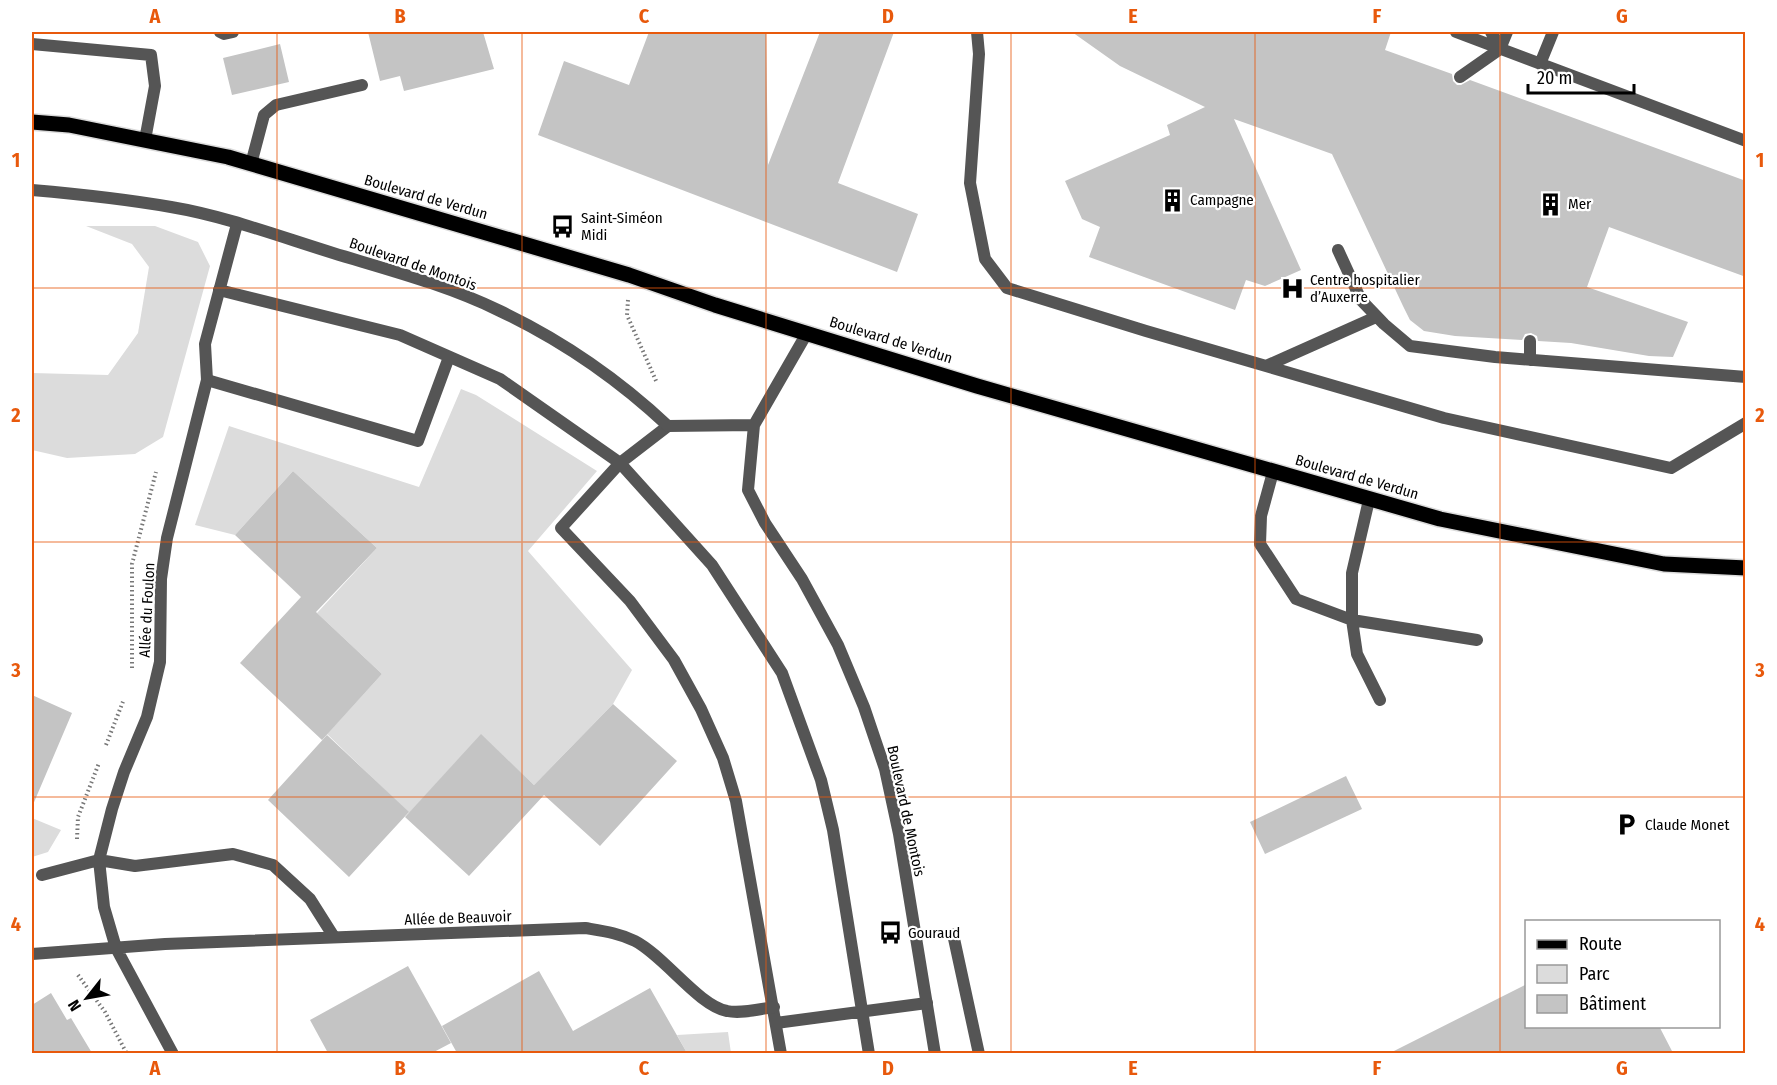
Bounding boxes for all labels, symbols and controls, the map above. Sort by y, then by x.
text: A [149,4,162,28]
text: B [394,4,406,28]
text: C [639,4,650,28]
text: D [882,4,894,28]
text: E [1128,4,1138,28]
text: F [1373,4,1382,28]
text: G [1616,4,1628,28]
scale bar [1528,57,1634,95]
text: 20 m [1537,67,1572,89]
text: 1 [12,148,20,172]
text: 1 [1756,148,1764,172]
street label: Boulevard de Verdun [362,171,490,223]
building icon: Campagne [1159,187,1185,213]
place label: Campagne [1190,191,1254,209]
building icon: Mer [1537,191,1563,217]
place label: Mer [1568,195,1592,213]
place label: Saint-Siméon Midi [581,209,663,244]
bus stop icon: Saint-Siméon Midi [550,214,576,240]
street label: Boulevard de Montois [347,234,479,294]
place label: Centre hospitalier d’Auxerre [1310,271,1420,306]
hospital icon: Centre hospitalier d’Auxerre [1279,276,1305,302]
street label: Boulevard de Verdun [827,313,955,367]
text: 2 [10,403,21,427]
text: 2 [1754,403,1765,427]
street label: Boulevard de Verdun [1293,451,1421,503]
street label: Allée du Foulon [136,562,158,658]
text: 3 [10,658,21,682]
text: 3 [1754,658,1765,682]
street label: Boulevard de Montois [883,744,929,878]
parking icon: Claude Monet [1614,812,1640,838]
place label: Claude Monet [1645,816,1729,834]
street label: Allée de Beauvoir [404,907,513,929]
text: 4 [11,912,21,936]
text: 4 [1755,912,1765,936]
bus stop icon: Gouraud [877,920,903,946]
legend [1525,920,1720,1028]
place label: Gouraud [908,924,960,942]
text: Route [1579,933,1622,955]
text: Parc [1579,963,1610,985]
north arrow [57,968,117,1028]
text: Bâtiment [1579,993,1646,1015]
text: N [64,996,85,1014]
text: A [149,1056,162,1080]
text: B [394,1056,406,1080]
text: C [639,1056,650,1080]
text: D [882,1056,894,1080]
text: E [1128,1056,1138,1080]
text: F [1373,1056,1382,1080]
text: G [1616,1056,1628,1080]

